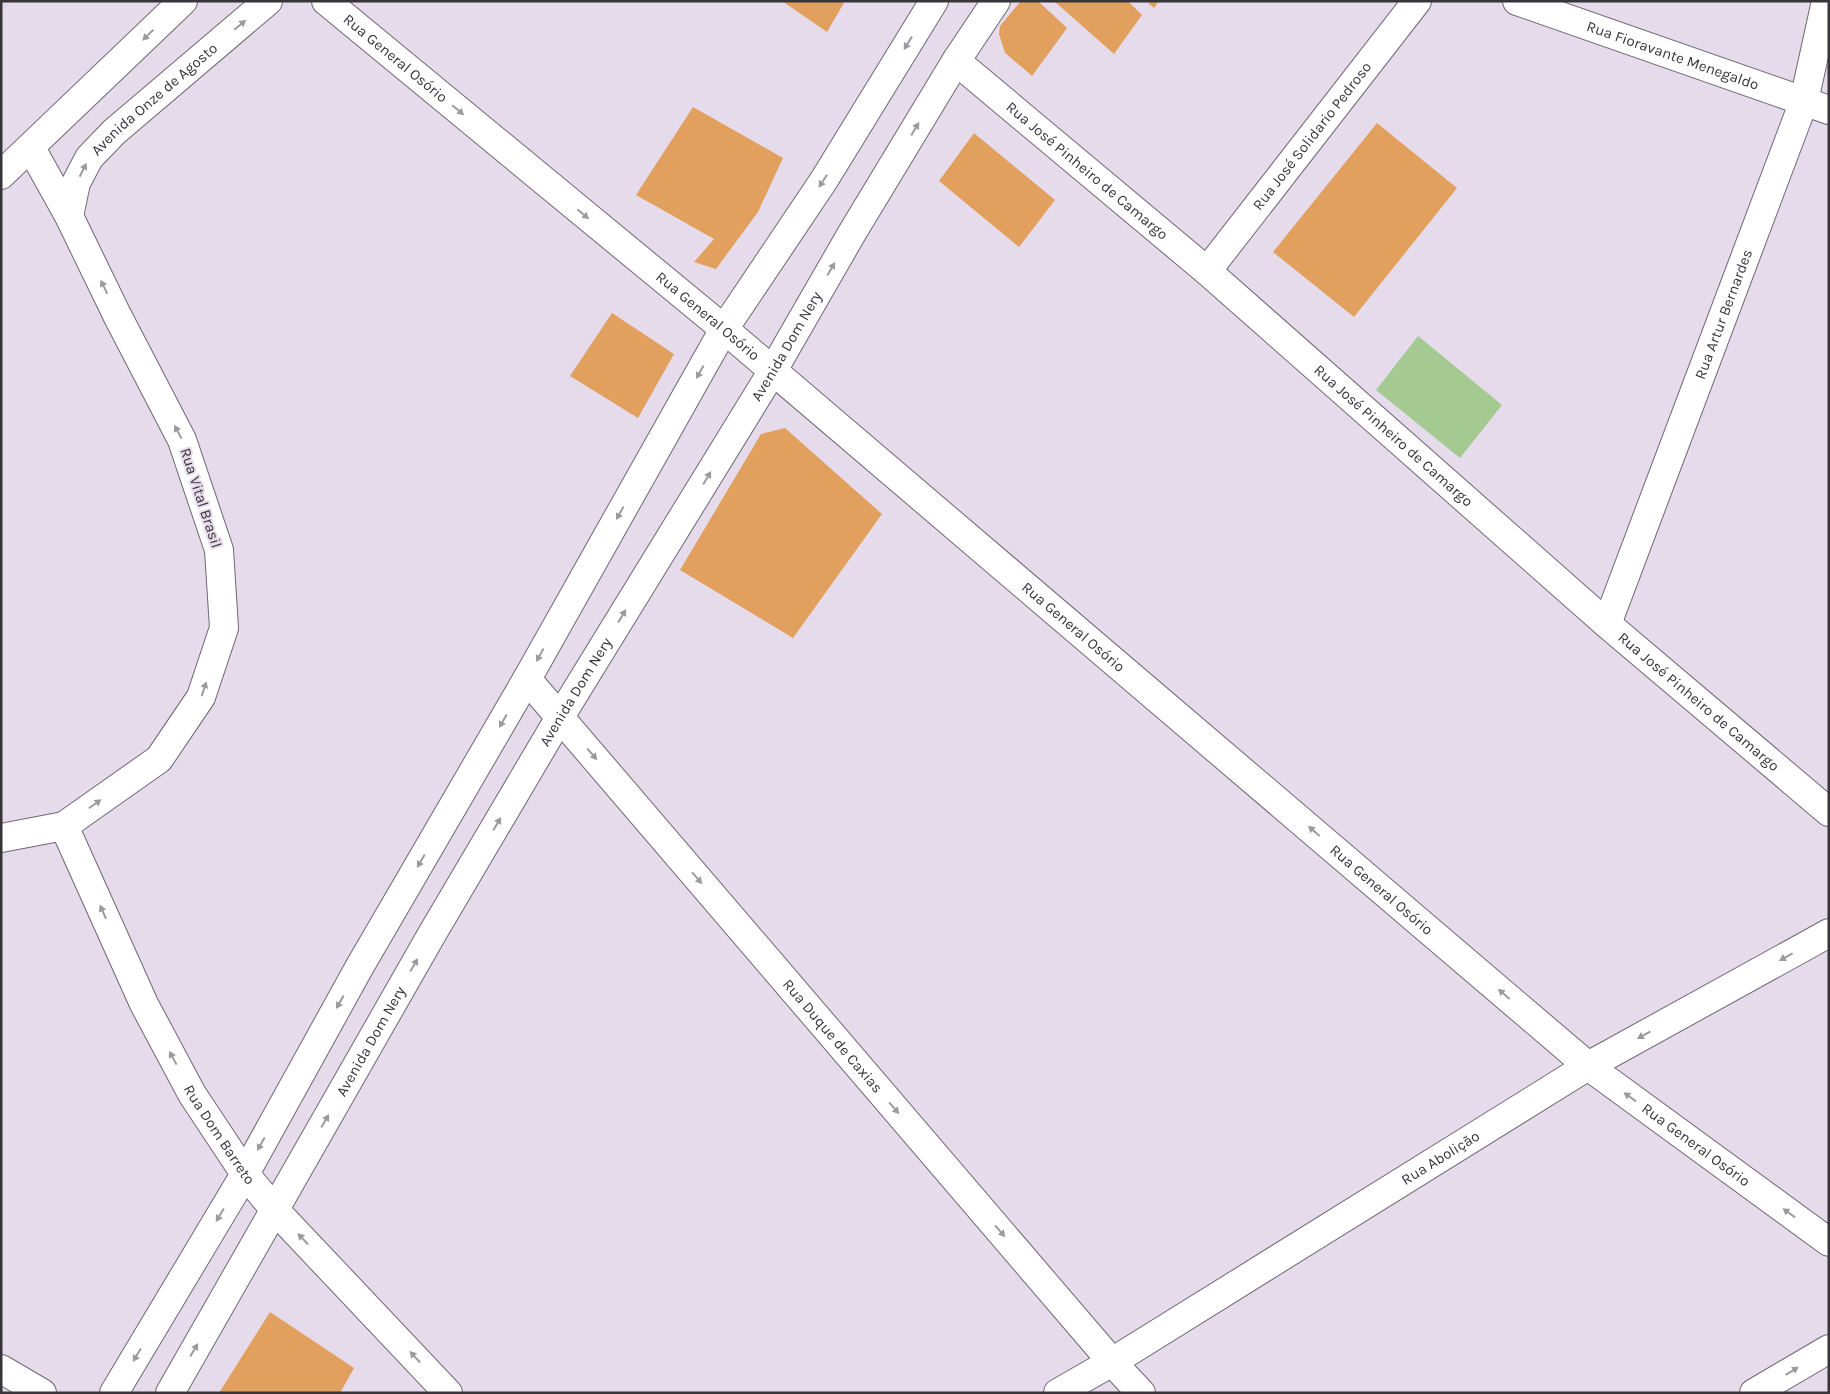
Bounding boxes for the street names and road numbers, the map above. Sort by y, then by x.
street label: Rua General Osório [340,10,451,106]
street label: Rua Fioravante Menegaldo [1584,17,1761,94]
street label: Avenida Onze de Agosto [87,39,221,159]
street label: Rua José Solidario Pedroso [1249,58,1375,214]
street label: Rua José Pinheiro de Camargo [1003,98,1172,244]
street label: Rua Artur Bernardes [1691,247,1756,382]
street label: Rua General Osório [652,268,763,364]
street label: Avenida Dom Nery [747,288,825,404]
street label: Rua José Pinheiro de Camargo [1310,361,1477,510]
street label: Rua Vital Brasil [176,446,226,550]
street label: Rua General Osório [1018,578,1129,676]
street label: Rua José Pinheiro de Camargo [1614,628,1783,775]
street label: Avenida Dom Nery [536,634,616,749]
street label: Rua General Osório [1326,841,1437,939]
street label: Rua Duque de Caxias [779,975,886,1097]
street label: Avenida Dom Nery [332,983,409,1100]
street label: Rua Dom Barreto [180,1082,259,1188]
street label: Rua General Osório [1638,1099,1754,1190]
street label: Rua Abolição [1398,1127,1483,1189]

